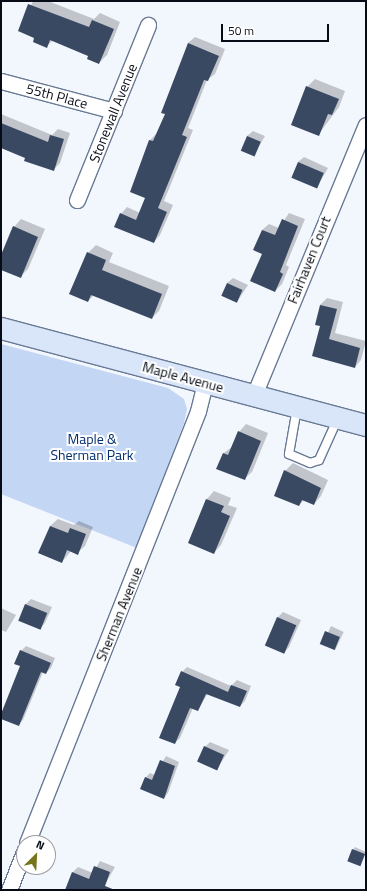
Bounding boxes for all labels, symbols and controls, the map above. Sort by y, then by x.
scale bar [223,16,331,42]
text: 50 m [228,21,254,40]
street label: Stonewall Avenue [86,61,140,165]
street label: 55th Place [24,80,90,112]
street label: Fairhaven Court [284,214,334,306]
street label: Maple Avenue [141,358,225,396]
park label: Maple & Sherman Park [50,431,134,464]
street label: Sherman Avenue [92,564,146,664]
north arrow [16,835,56,875]
text: N [34,836,47,854]

